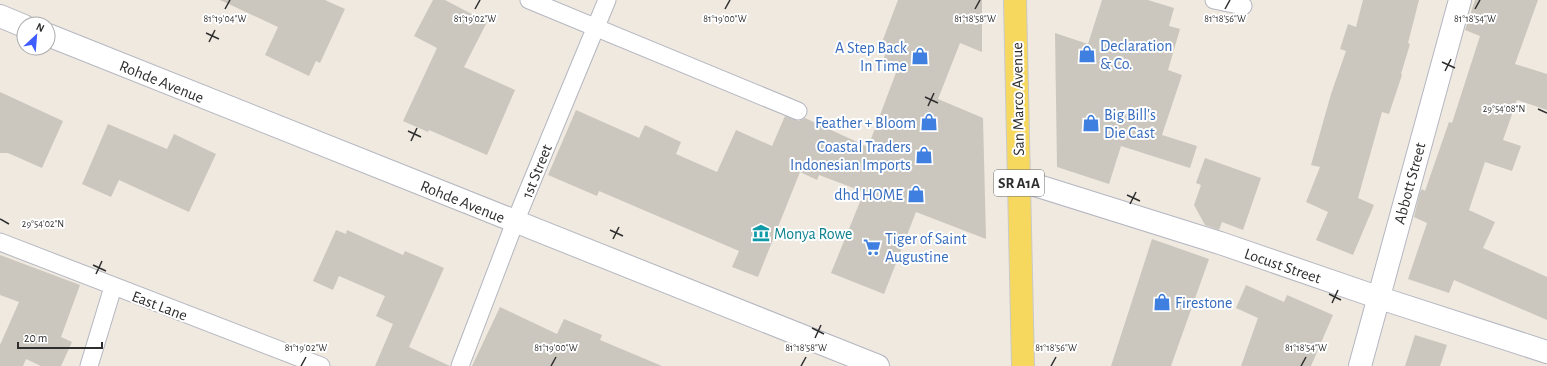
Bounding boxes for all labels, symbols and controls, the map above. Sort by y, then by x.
text: 81°19'04"W [204,14,247,24]
text: 81°19'02"W [454,14,496,24]
text: 81°19'00"W [703,14,747,24]
text: 81°18'58"W [954,14,996,24]
text: 81°18'56"W [1204,14,1246,24]
text: 81°18'54"W [1454,14,1496,24]
north arrow [16,16,56,56]
text: N [34,21,46,34]
place label: Declaration & Co. [1100,38,1172,72]
place label: A Step Back In Time [835,40,908,74]
street label: San Marco Avenue [1009,42,1027,156]
shop icon: Declaration & Co. [1077,44,1097,64]
shop icon: A Step Back In Time [910,46,930,66]
street label: Rohde Avenue [117,58,206,106]
text: 29°54'08"N [1483,104,1525,114]
place label: Big Bill's Die Cast [1104,107,1156,141]
shop icon: Feather + Bloom [919,112,939,132]
shop icon: Big Bill's Die Cast [1081,113,1101,133]
place label: Feather + Bloom [815,115,916,131]
place label: Coastal Traders Indonesian Imports [790,139,911,173]
street label: Abbott Street [1391,141,1429,226]
street label: 1st Street [519,142,555,201]
shop icon: Coastal Traders Indonesian Imports [914,145,934,165]
road number: SR A1A [994,170,1044,196]
street label: Rohde Avenue [418,178,507,226]
shop icon: dhd HOME [906,184,926,204]
place label: dhd HOME [834,187,903,203]
text: 29°54'02"N [22,219,64,229]
museum icon: Monya Rowe [751,223,771,243]
place label: Monya Rowe [774,226,852,243]
place label: Tiger of Saint Augustine [885,231,967,265]
supermarket icon: Tiger of Saint Augustine [862,237,882,257]
street label: Locust Street [1242,245,1323,287]
street label: East Lane [130,288,190,324]
shop icon: Firestone [1152,292,1172,312]
place label: Firestone [1175,295,1232,311]
scale bar [18,324,102,350]
text: 20 m [24,332,47,344]
text: 81°19'02"W [285,343,327,353]
text: 81°19'00"W [534,343,578,353]
text: 81°18'58"W [785,343,827,353]
text: 81°18'56"W [1035,343,1077,353]
text: 81°18'54"W [1285,343,1327,353]

